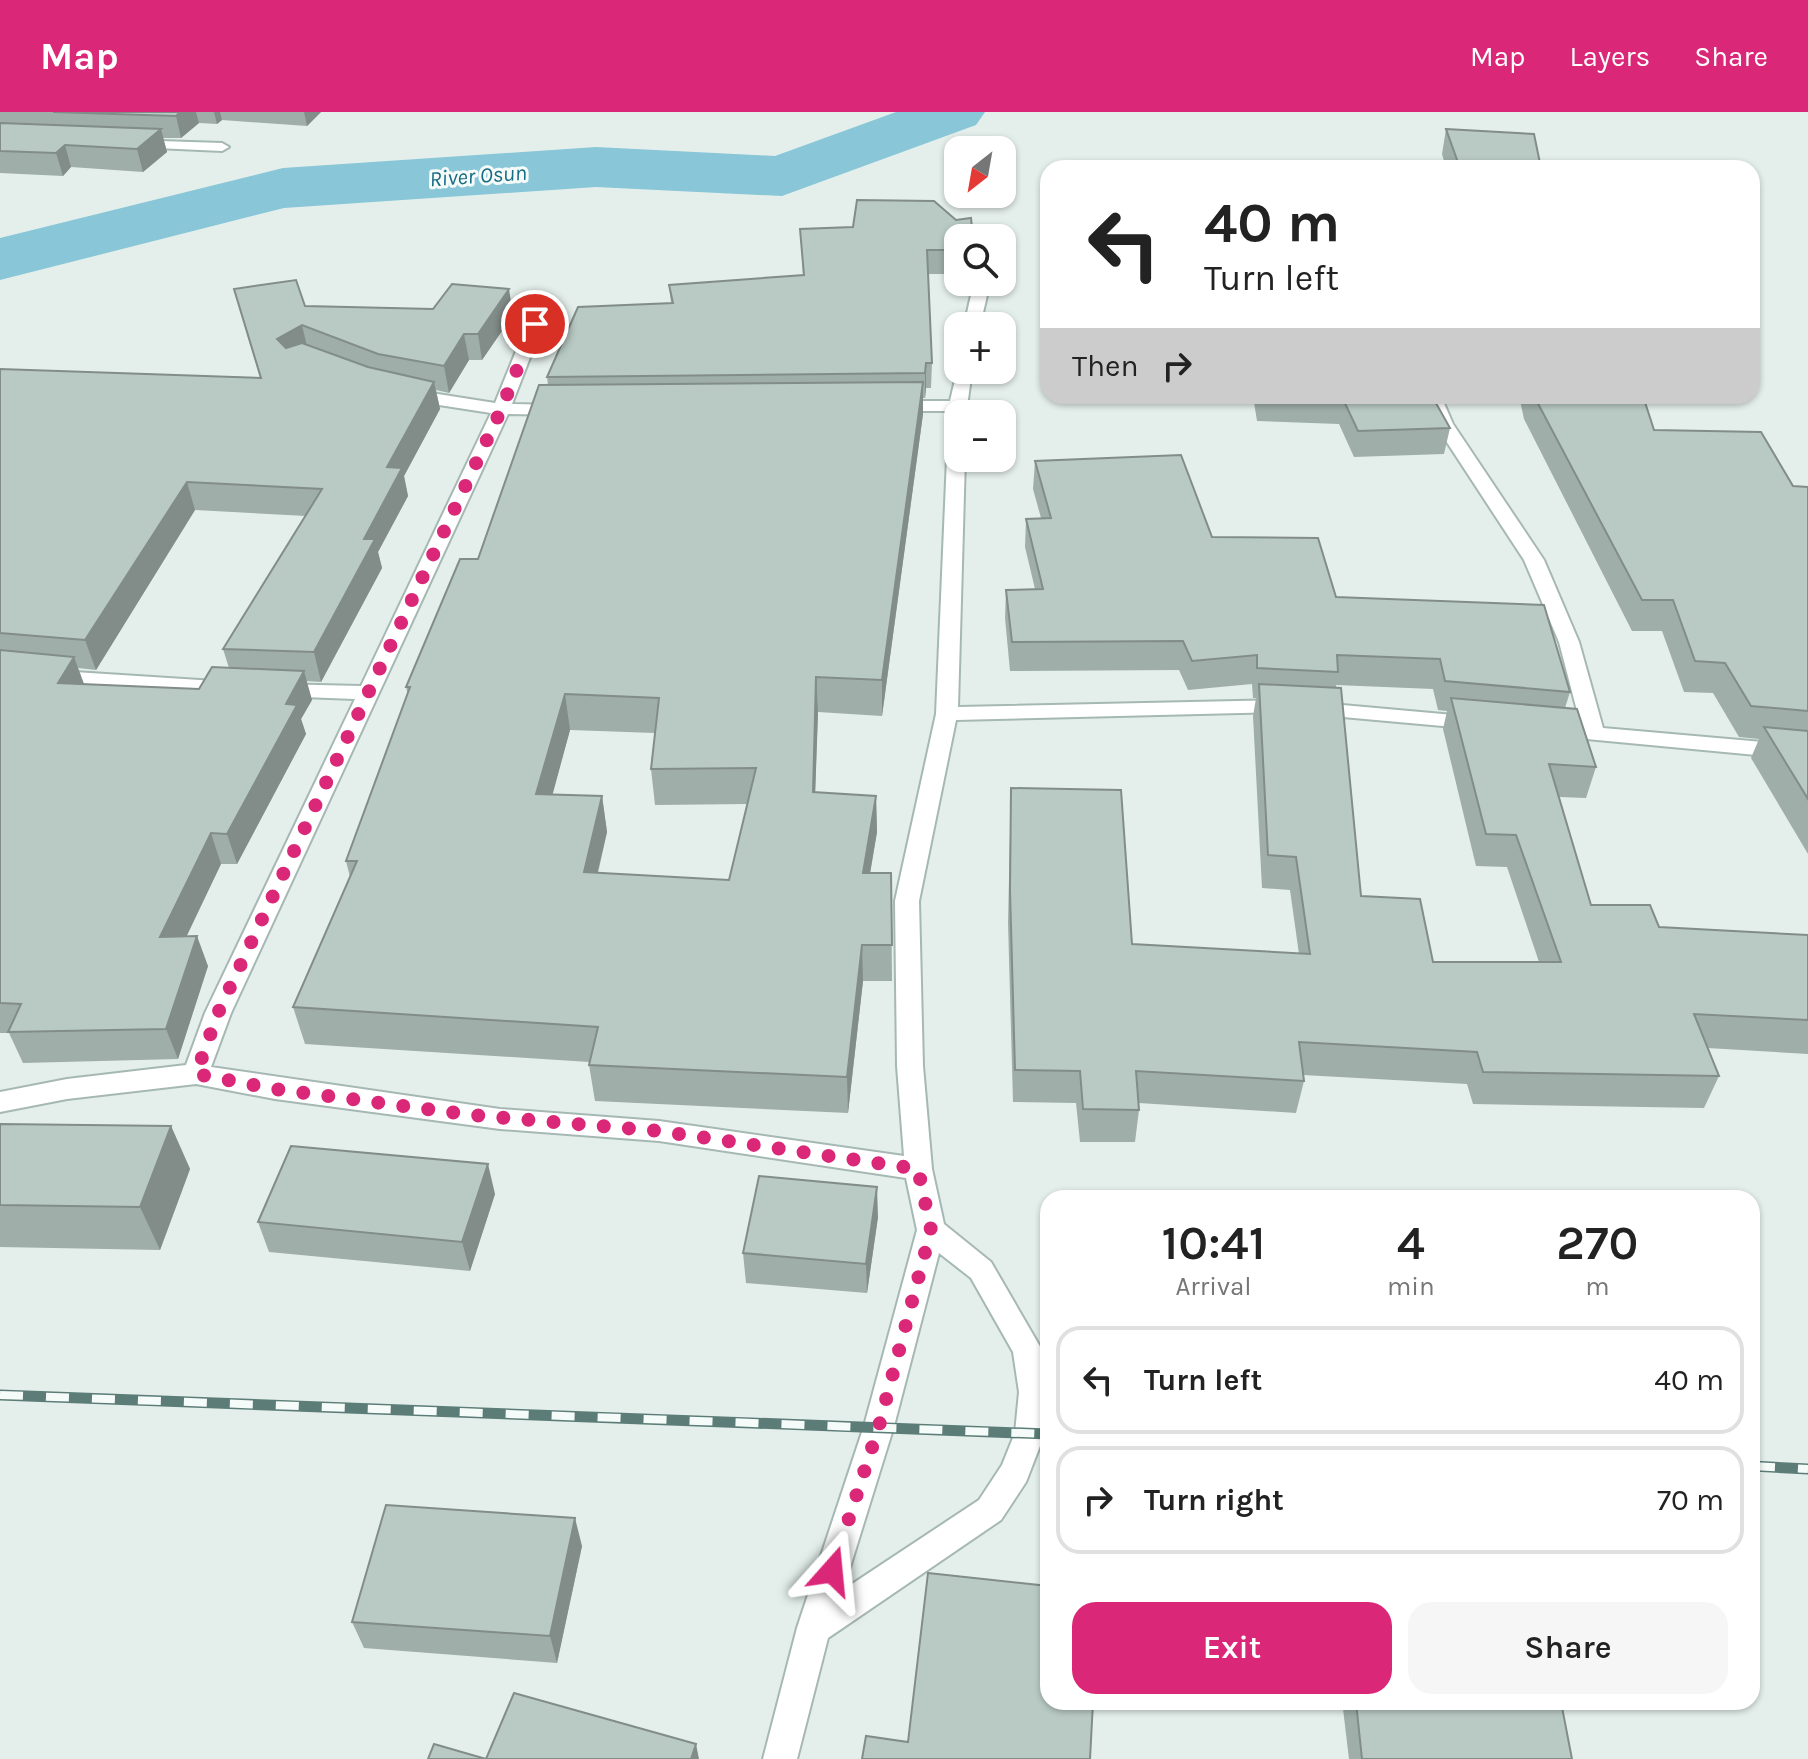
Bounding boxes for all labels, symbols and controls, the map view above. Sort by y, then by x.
text: Map [40,34,119,79]
text: Map [1470,40,1525,73]
text: Layers [1569,40,1650,73]
text: Share [1694,40,1768,73]
north arrow [944,136,1016,208]
map controls [944,136,1016,472]
water label: River Osun [428,160,528,192]
text: 40 m [1204,190,1340,255]
icon: left [1072,192,1176,296]
button: search [944,224,1016,296]
text: Turn left [1204,257,1339,299]
pin [501,290,569,358]
icon: arrive [513,302,557,346]
button: + [944,312,1016,384]
icon: right [1155,344,1199,388]
text: Then [1072,348,1139,384]
button: − [944,400,1016,472]
text: 10:41 [1162,1215,1265,1271]
text: 4 [1397,1215,1425,1271]
text: 270 [1556,1215,1638,1271]
text: Arrival [1175,1271,1252,1302]
text: min [1387,1271,1435,1302]
text: m [1585,1271,1610,1302]
icon: left [1076,1358,1120,1402]
text: Turn left [1144,1362,1262,1398]
text: 40 m [1654,1362,1724,1398]
icon: right [1076,1478,1120,1522]
text: Turn right [1144,1482,1284,1518]
text: 70 m [1657,1482,1724,1518]
position arrow [790,1529,874,1613]
button: Exit [1072,1602,1392,1694]
button: Share [1408,1602,1728,1694]

